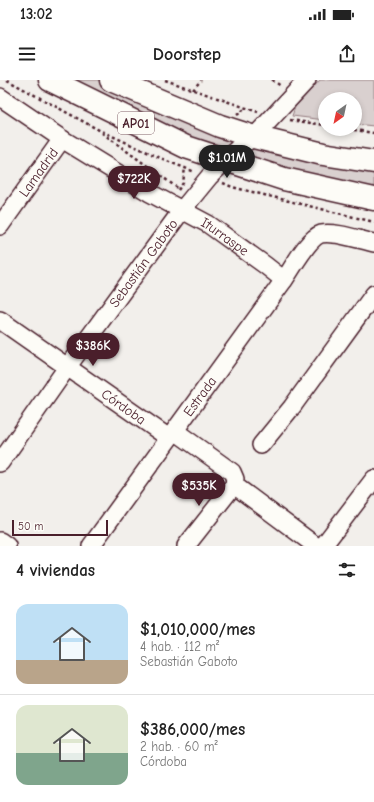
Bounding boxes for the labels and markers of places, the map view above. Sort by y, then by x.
pin: $1.01M [194,145,260,179]
pin: $722K [106,166,162,200]
pin: $386K [65,333,121,367]
pin: $535K [171,473,227,507]

